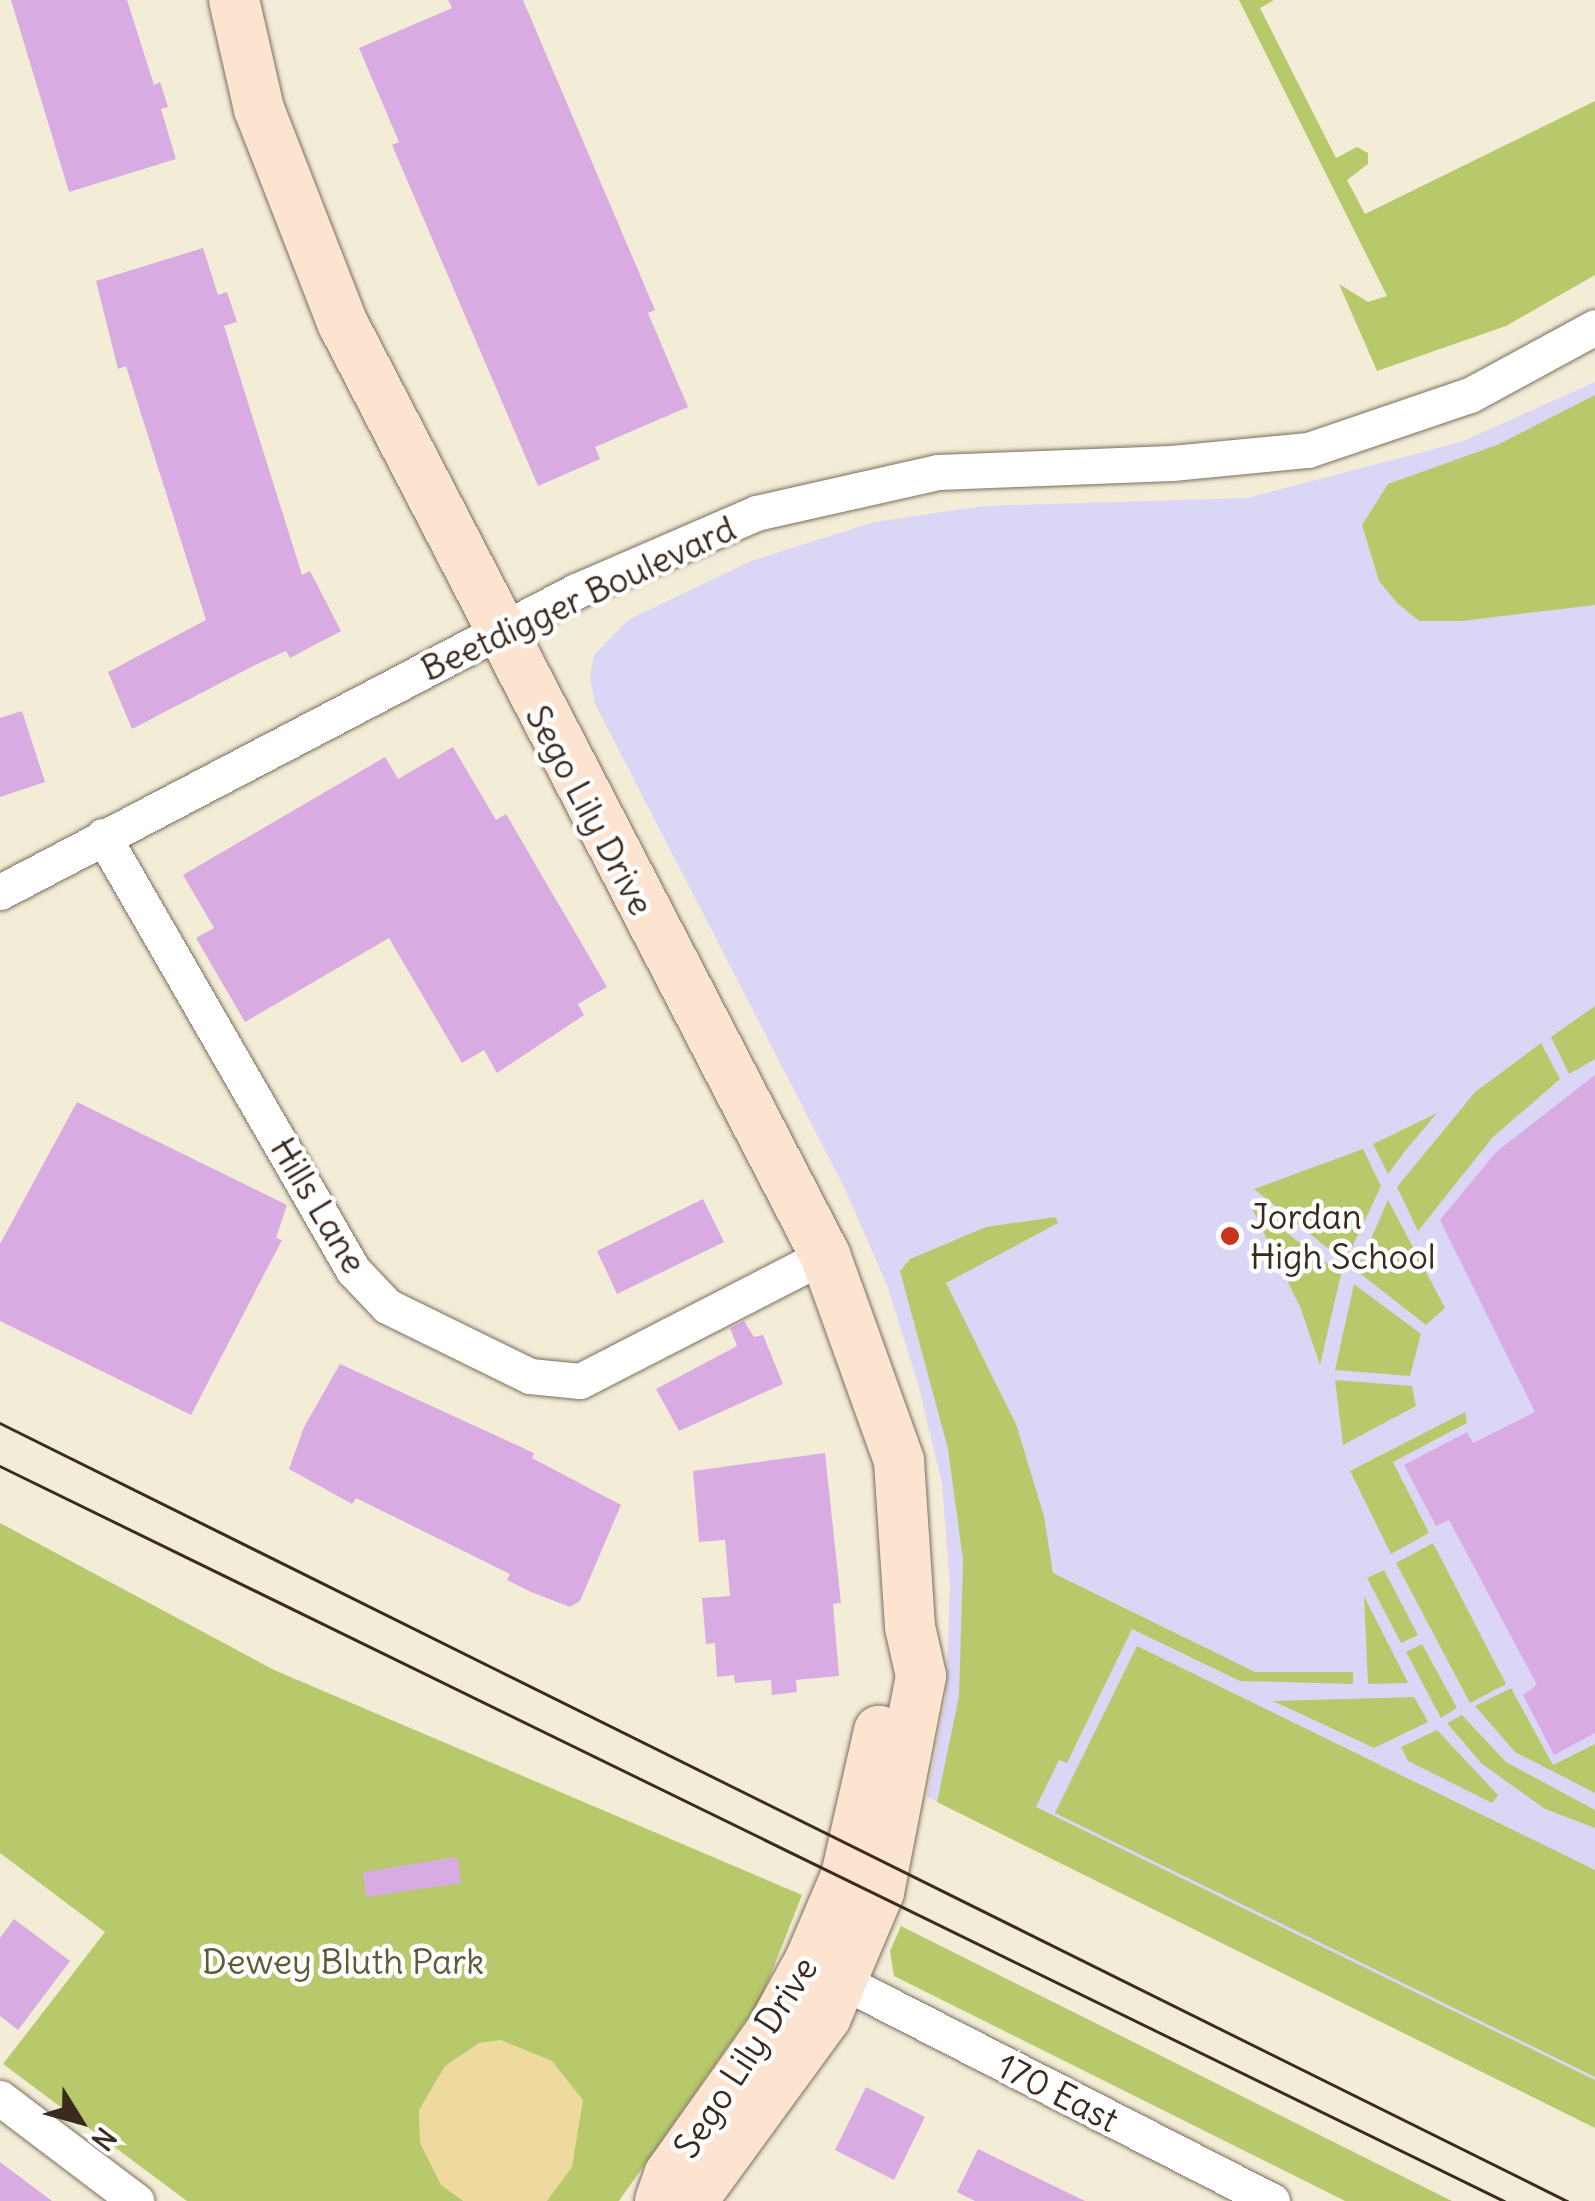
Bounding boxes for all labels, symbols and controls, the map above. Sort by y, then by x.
street label: Beetdigger Boulevard [414,507,742,689]
street label: Sego Lily Drive [517,698,663,922]
street label: Hills Lane [262,1130,376,1280]
place label: Jordan High School [1250,1195,1436,1277]
marker: Jordan High School [1219,1225,1241,1247]
park label: Dewey Bluth Park [202,1940,484,1982]
street label: Sego Lily Drive [664,1948,826,2166]
street label: 170 East [990,2044,1126,2140]
north arrow [30,2071,130,2171]
text: N [84,2120,124,2158]

